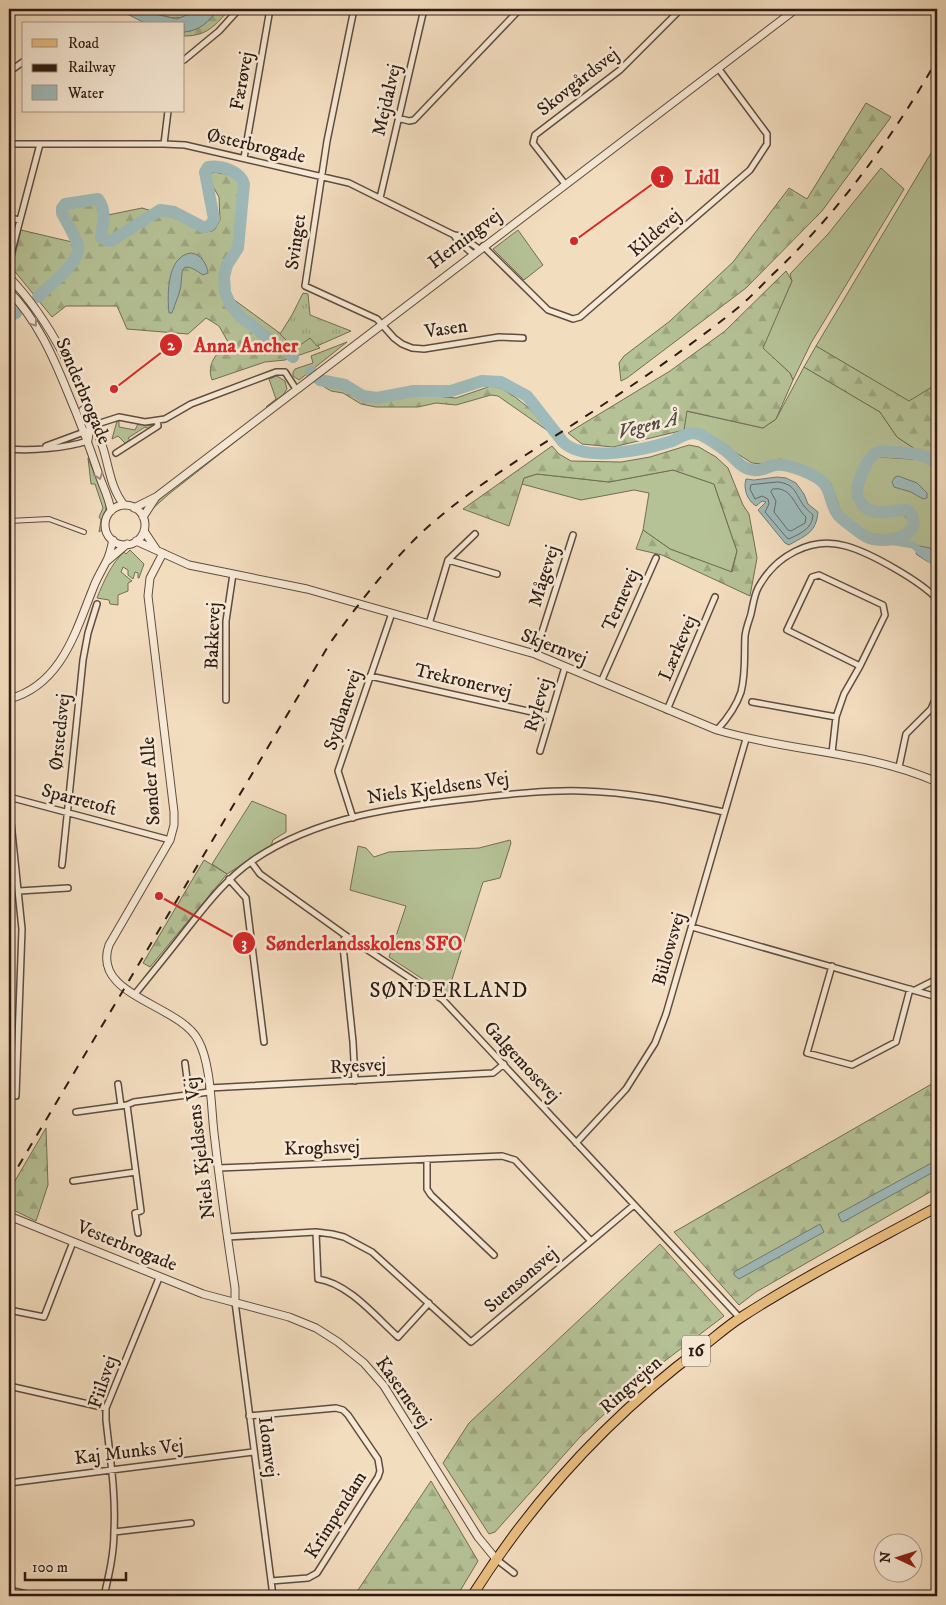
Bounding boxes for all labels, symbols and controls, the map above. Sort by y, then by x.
legend [22,22,185,112]
text: Road [68,34,100,53]
street label: Skovgårdsvej [532,43,624,121]
street label: Færøvej [226,50,258,112]
text: Railway [68,58,116,77]
street label: Mejdalvej [368,62,406,138]
text: Water [67,84,104,103]
street label: Østerbrogade [204,123,308,169]
callout: Lidl [650,160,730,195]
text: Lidl [684,166,721,191]
text: 1 [659,168,665,187]
street label: Herningvej [424,204,506,274]
street label: Kildevej [624,204,686,262]
street label: Svinget [281,213,311,271]
street label: Vasen [422,315,469,344]
one-way arrow [28,317,37,327]
callout: Anna Ancher [158,327,308,362]
street label: Sønderbrogade [50,334,116,448]
text: Anna Ancher [193,334,299,359]
text: 2 [167,336,175,355]
water label: Vegen Å [615,406,682,446]
one-way arrow [94,472,104,480]
street label: Mågevej [524,542,564,610]
street label: Ternevej [597,565,645,635]
street label: Bakkevej [200,602,226,670]
street label: Lærkevej [654,612,702,684]
street label: Skjernvej [517,624,591,670]
street label: Trekronervej [412,659,514,703]
street label: Sydbanevej [319,667,367,753]
street label: Rylevej [519,675,557,735]
street label: Ørstedsvej [45,692,75,772]
street label: Sønder Alle [136,736,166,826]
street label: Niels Kjeldsens Vej [366,767,510,809]
street label: Sparretoft [39,779,119,821]
street label: Bülowsvej [648,910,690,988]
callout: Sønderlandsskolens SFO [231,925,472,960]
text: Sønderlandsskolens SFO [266,932,462,957]
text: 3 [241,934,247,953]
district label: SØNDERLAND [370,978,528,1004]
street label: Galgemosevej [479,1017,565,1107]
street label: Ryesvej [329,1053,387,1079]
street label: Niels Kjeldsens Vej [180,1076,220,1220]
street label: Kroghsvej [284,1135,360,1161]
street label: Vesterbrogade [73,1215,181,1277]
street label: Suensonsvej [480,1242,562,1318]
road number: 16 [682,1335,710,1366]
street label: Ringvejen [595,1351,667,1419]
street label: Kasernevej [370,1352,436,1432]
street label: Fiilsvej [84,1353,122,1411]
street label: Idomvej [253,1415,283,1479]
street label: Kaj Munks Vej [73,1434,185,1470]
street label: Krimpendam [300,1467,372,1563]
north arrow [874,1532,924,1582]
scale bar [25,1550,126,1582]
text: N [877,1550,895,1564]
text: 100 m [32,1558,68,1577]

